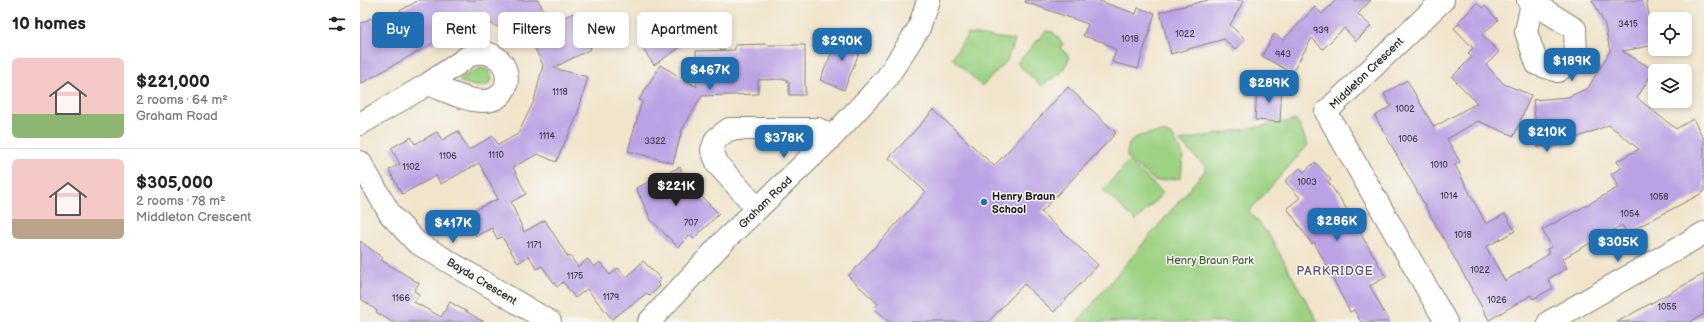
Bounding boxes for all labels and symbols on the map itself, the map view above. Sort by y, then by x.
house number: 3415 [1618,19,1638,30]
house number: 939 [1313,25,1329,36]
pin: $290K [814,28,870,62]
house number: 1022 [1175,29,1195,40]
house number: 1018 [1121,34,1139,45]
street label: Middleton Crescent [1327,34,1406,112]
pin: $189K [1544,48,1600,82]
house number: 943 [1275,49,1292,60]
pin: $467K [682,57,738,91]
pin: $289K [1241,70,1297,104]
house number: 1118 [552,87,568,98]
house number: 1002 [1395,104,1415,115]
pin: $210K [1519,119,1575,153]
pin: $378K [756,125,812,159]
house number: 1114 [539,131,555,142]
house number: 1006 [1398,134,1418,145]
house number: 3322 [644,136,667,147]
house number: 1110 [488,150,504,161]
house number: 1106 [439,151,457,162]
house number: 1010 [1430,160,1448,171]
house number: 1102 [402,162,420,173]
pin: $221K [648,173,704,207]
street label: Graham Road [736,174,795,231]
house number: 1003 [1297,177,1317,188]
place label: Henry Braun School [992,190,1055,216]
house number: 1014 [1440,191,1458,202]
house number: 1058 [1649,192,1669,203]
marker: Henry Braun School [979,197,989,207]
pin: $286K [1309,208,1365,242]
house number: 1054 [1620,209,1640,220]
pin: $417K [425,210,481,244]
house number: 707 [684,218,699,229]
pin: $305K [1590,229,1646,263]
house number: 1018 [1454,230,1472,241]
house number: 1171 [527,240,541,251]
park label: Henry Braun Park [1166,254,1254,267]
street label: Bayda Crescent [444,255,520,308]
district label: PARKRIDGE [1296,264,1374,279]
house number: 1022 [1470,265,1490,276]
house number: 1175 [567,271,583,282]
house number: 1179 [603,292,619,303]
house number: 1166 [392,293,410,304]
house number: 1026 [1487,295,1507,306]
house number: 1055 [1657,302,1677,313]

